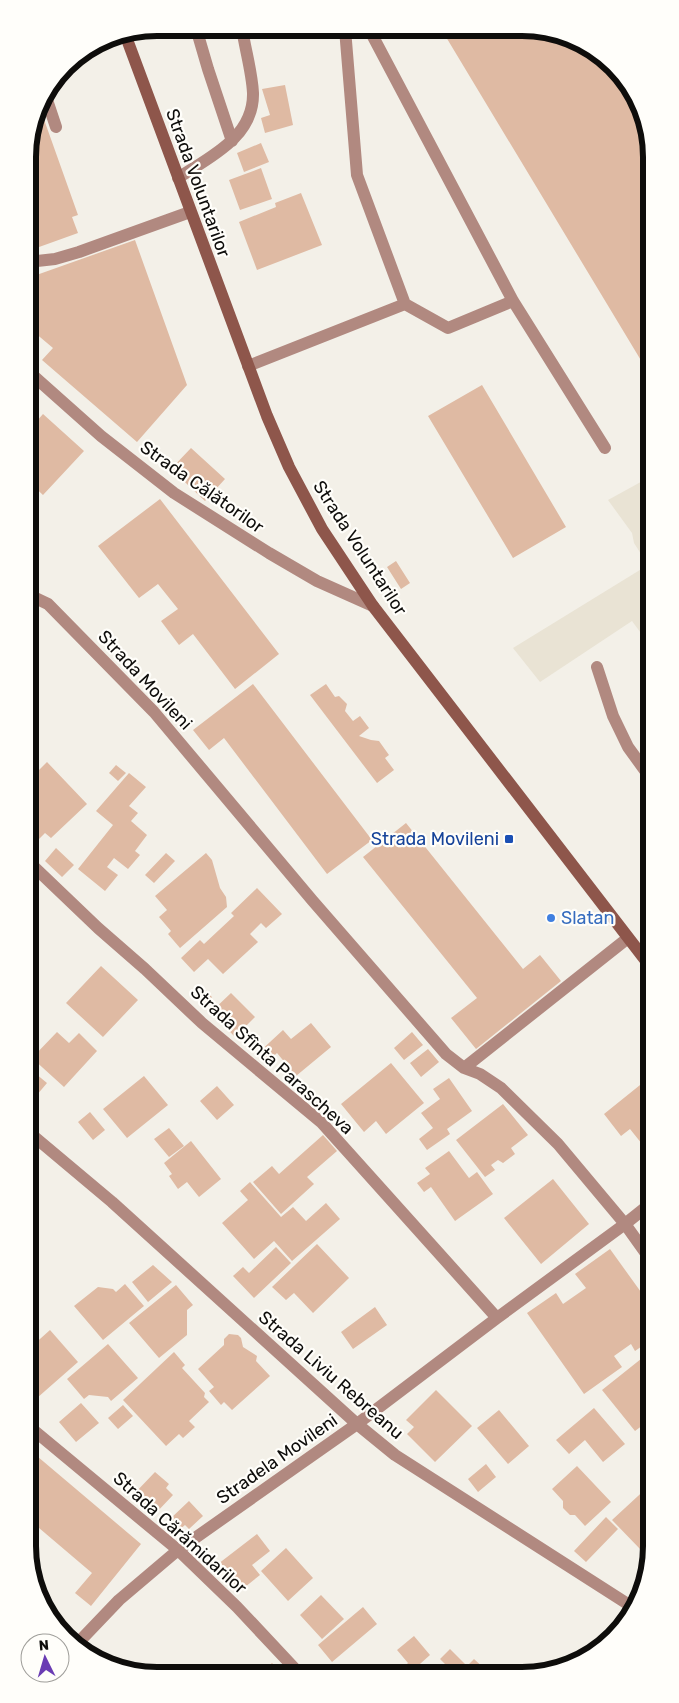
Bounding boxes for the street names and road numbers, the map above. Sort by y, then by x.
street label: Strada Voluntarilor [161,106,235,260]
street label: Strada Călătorilor [136,436,268,538]
street label: Strada Voluntarilor [308,476,412,620]
street label: Strada Movileni [93,626,197,734]
street label: Strada Sfînta Parascheva [186,981,358,1139]
street label: Strada Liviu Rebreanu [254,1306,408,1444]
street label: Stradela Movileni [212,1409,342,1509]
street label: Strada Cărămidarilor [109,1467,251,1599]

